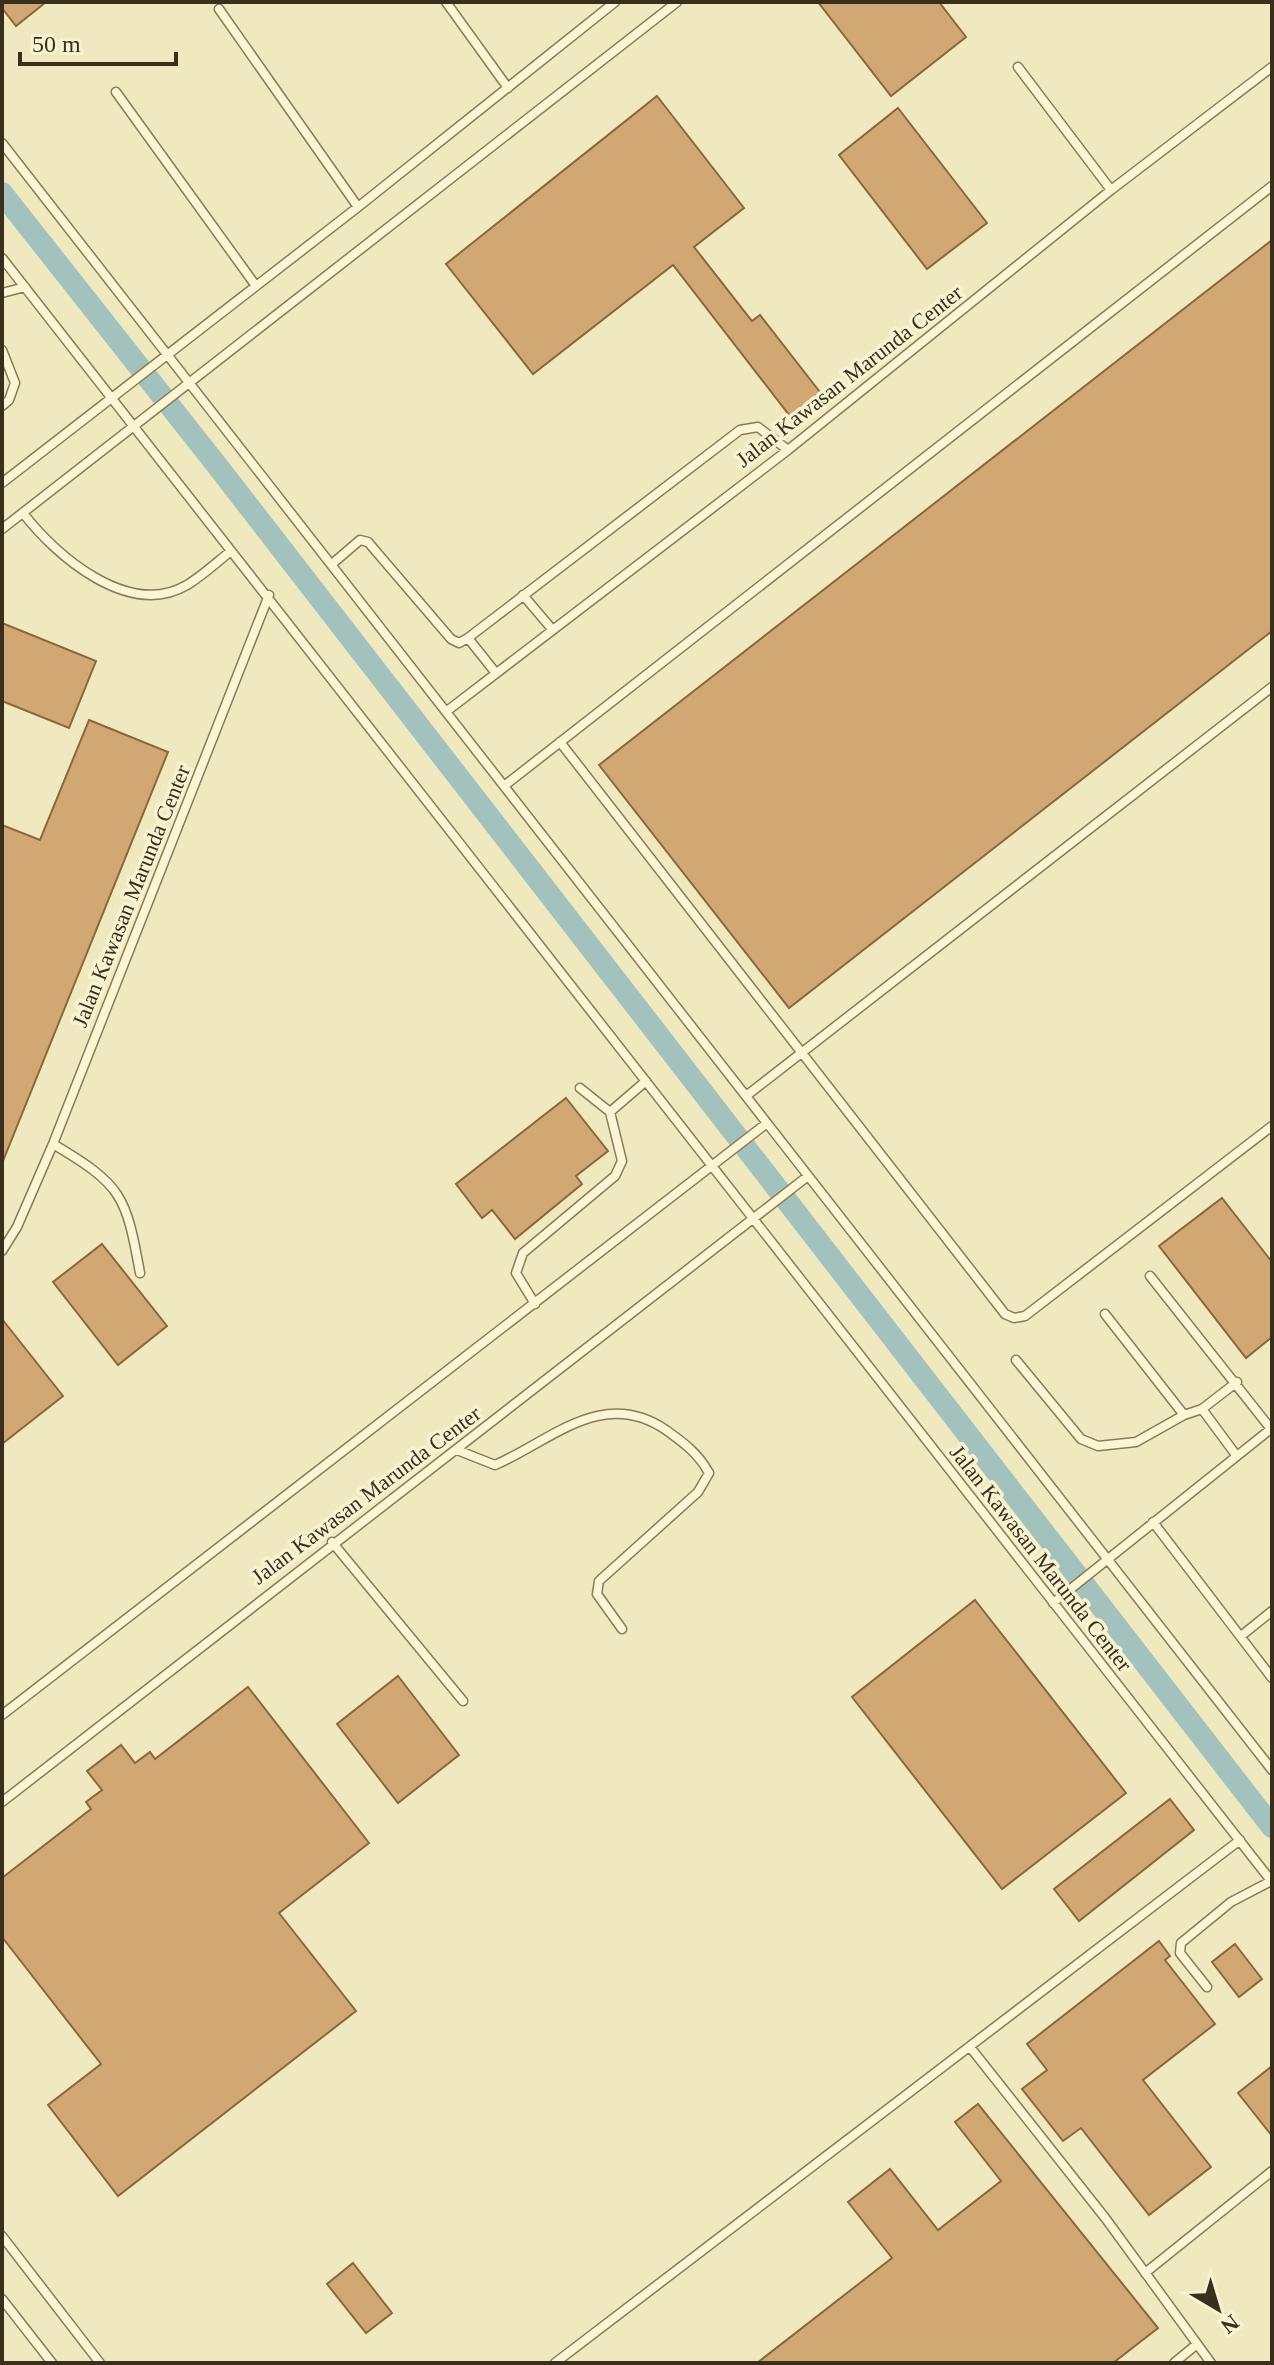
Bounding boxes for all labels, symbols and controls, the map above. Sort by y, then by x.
scale bar [20,16,176,66]
text: 50 m [32,31,81,57]
street label: Jalan Kawasan Marunda Center [731,279,968,472]
street label: Jalan Kawasan Marunda Center [67,761,195,1031]
street label: Jalan Kawasan Marunda Center [247,1400,486,1589]
street label: Jalan Kawasan Marunda Center [945,1440,1138,1677]
north arrow [1178,2269,1258,2349]
text: N [1216,2310,1244,2339]

